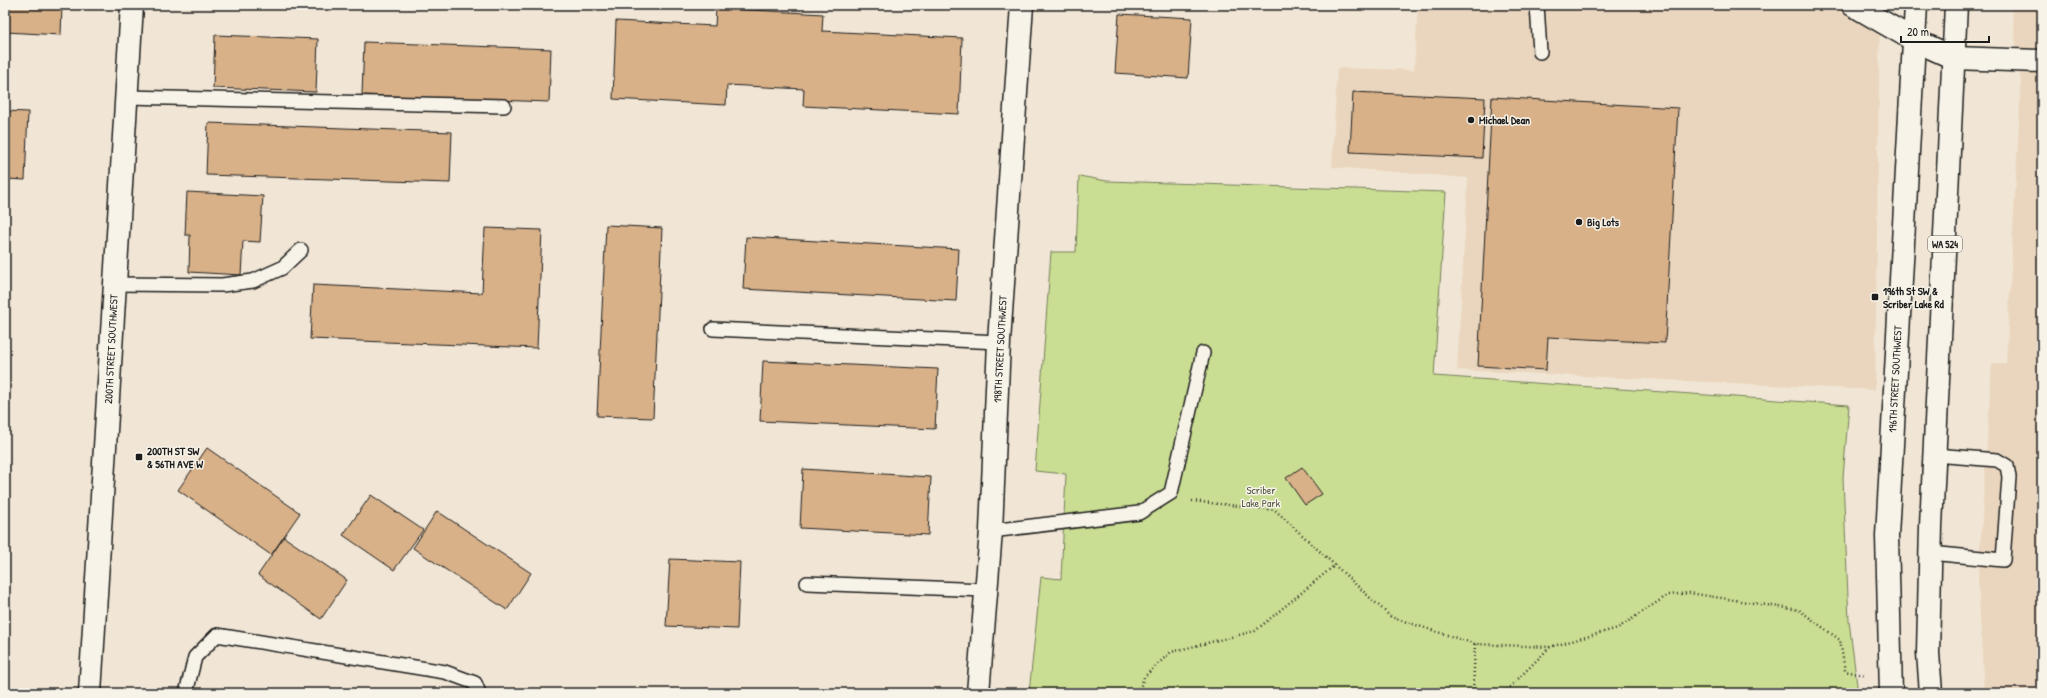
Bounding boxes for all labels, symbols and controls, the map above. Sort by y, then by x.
scale bar [1901,18,1989,44]
text: 20 m [1907,23,1929,40]
place label: Michael Dean [1479,113,1530,127]
marker: Michael Dean [1466,115,1476,125]
place label: Big Lots [1587,215,1620,230]
marker: Big Lots [1574,217,1584,227]
road number: WA 524 [1928,236,1962,252]
place label: 196th St SW & Scriber Lake Rd [1883,284,1945,311]
marker: 196th St SW & Scriber Lake Rd [1870,292,1880,302]
street label: 200TH STREET SOUTHWEST [101,293,121,404]
street label: 198TH STREET SOUTHWEST [990,294,1010,403]
street label: 196TH STREET SOUTHWEST [1885,324,1905,433]
place label: 200TH ST SW & 56TH AVE W [147,444,203,471]
marker: 200TH ST SW & 56TH AVE W [134,452,144,462]
park label: Scriber Lake Park [1242,483,1281,510]

